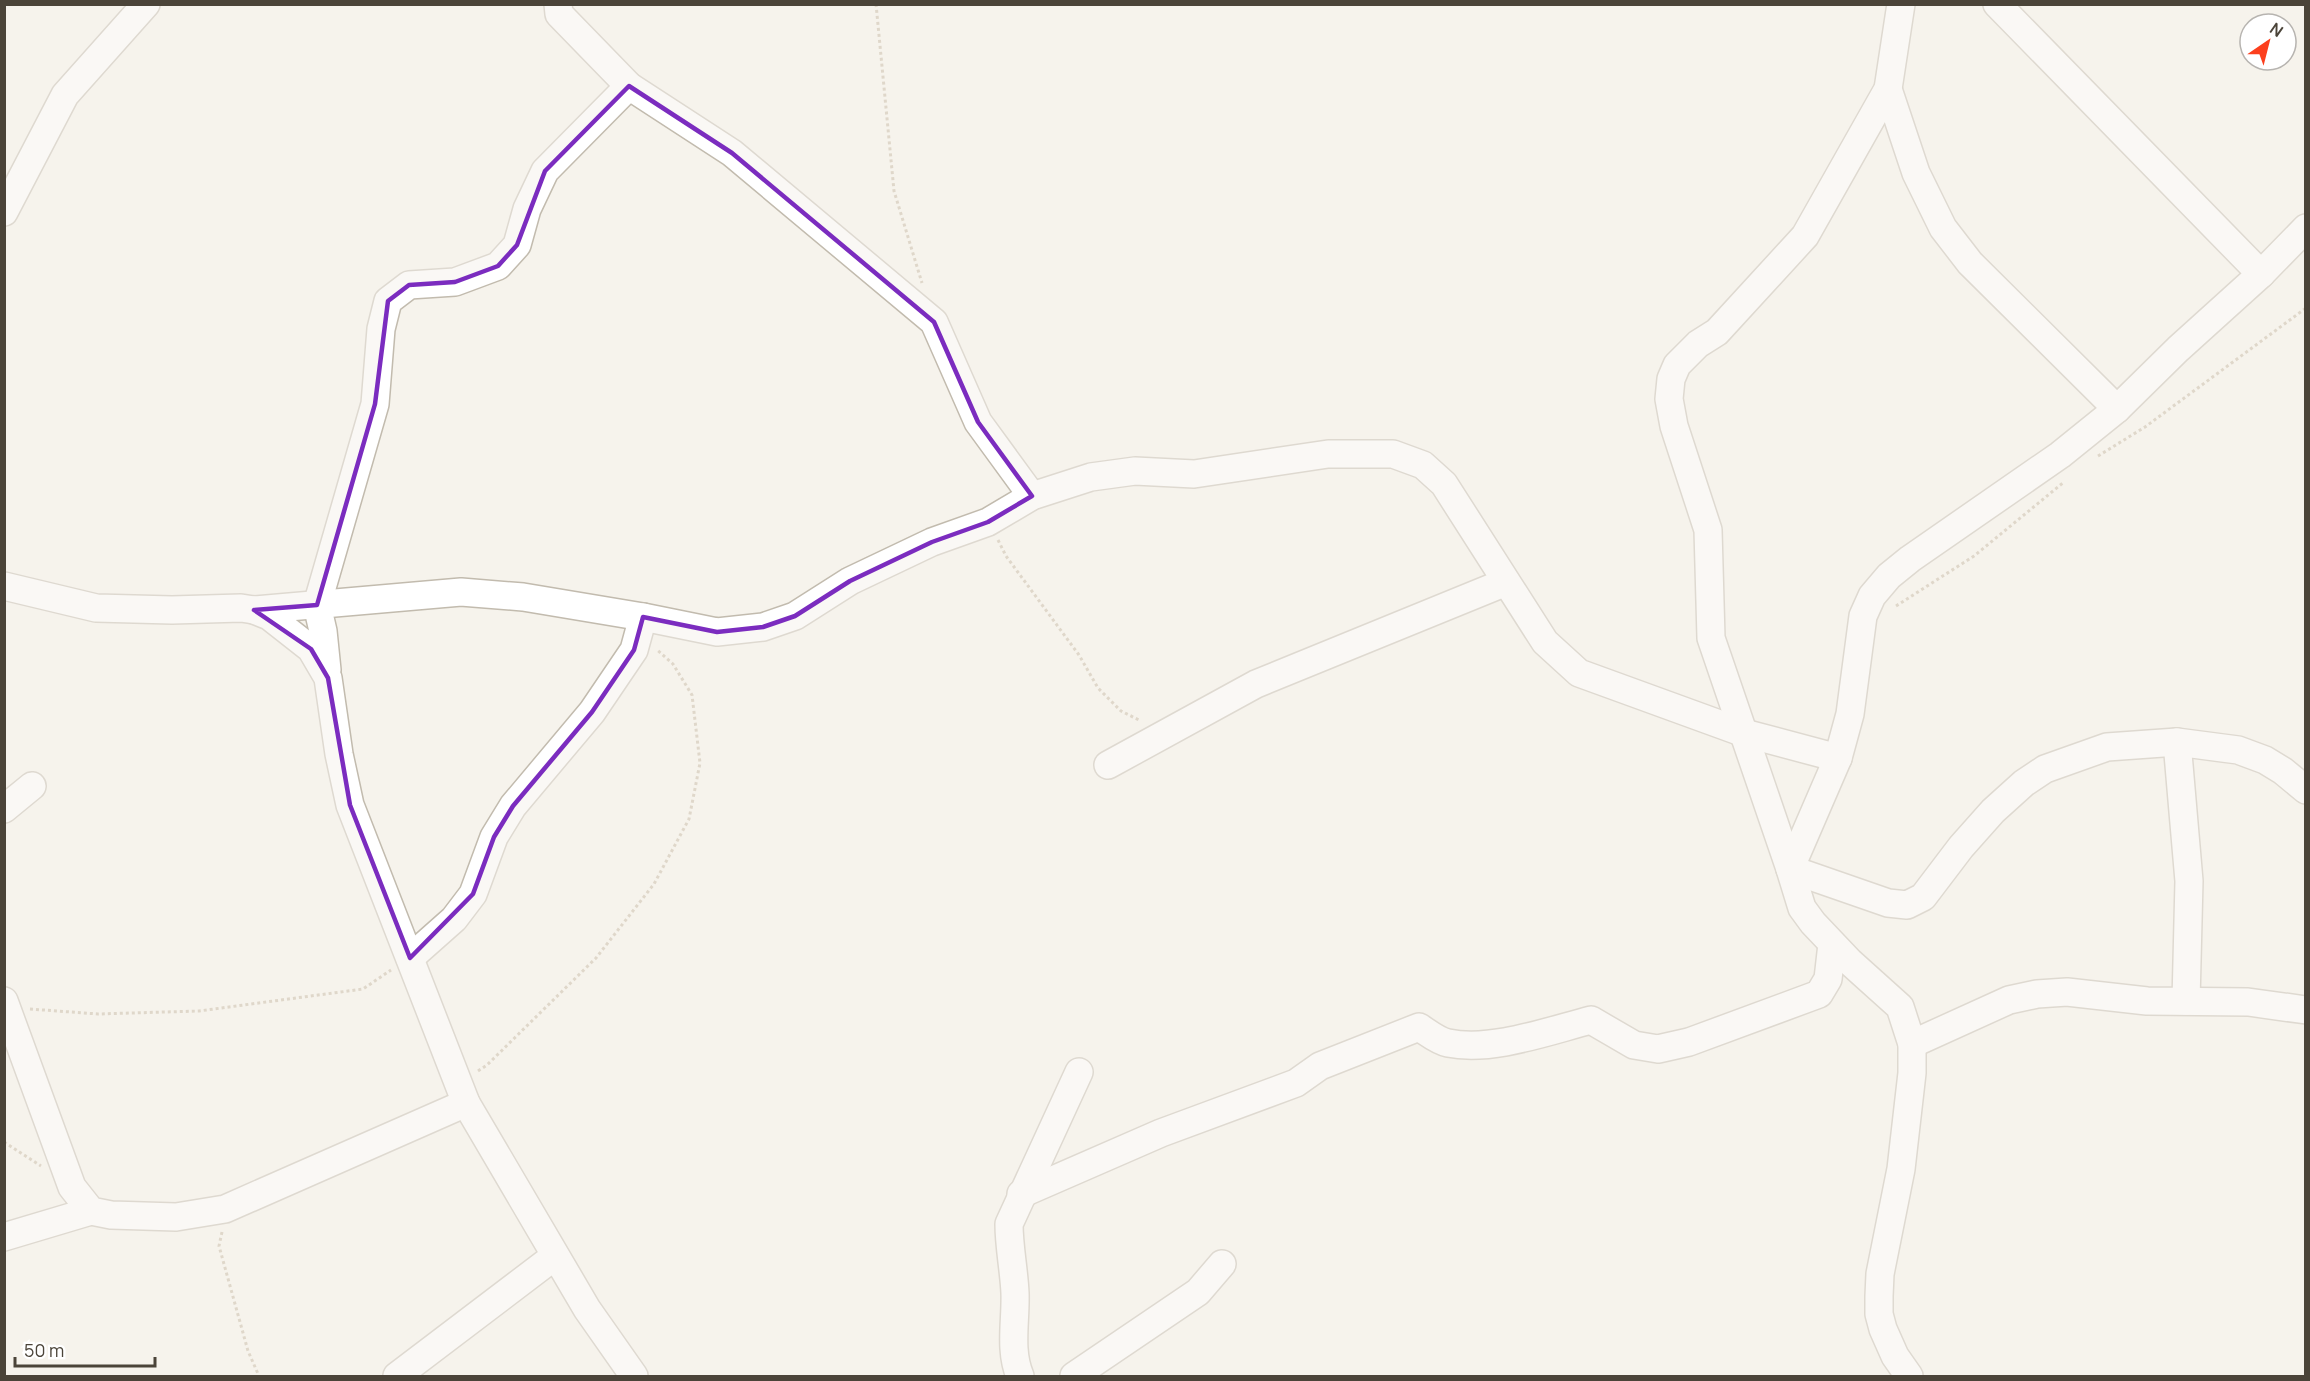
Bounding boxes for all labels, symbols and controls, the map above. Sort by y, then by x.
north arrow [2238,12,2298,72]
text: N [2266,17,2288,42]
scale bar [15,1330,154,1368]
text: 50 m [24,1338,64,1362]

